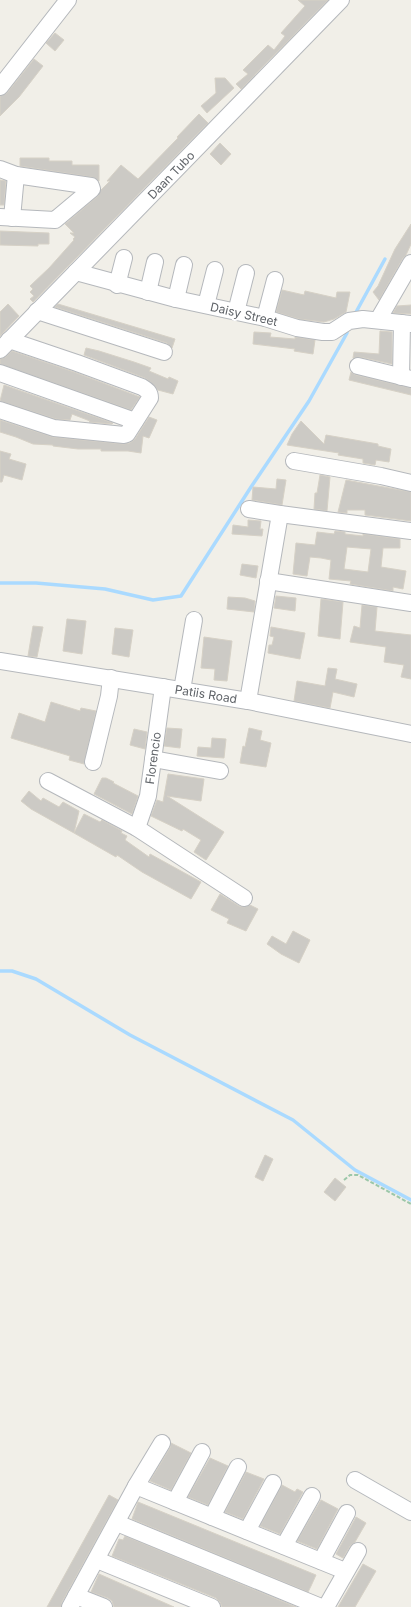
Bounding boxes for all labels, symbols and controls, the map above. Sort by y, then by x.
street label: Daan Tubo [144,148,198,202]
street label: Daisy Street [209,299,279,329]
street label: Patiis Road [174,682,238,706]
street label: Florencio [142,731,164,785]

